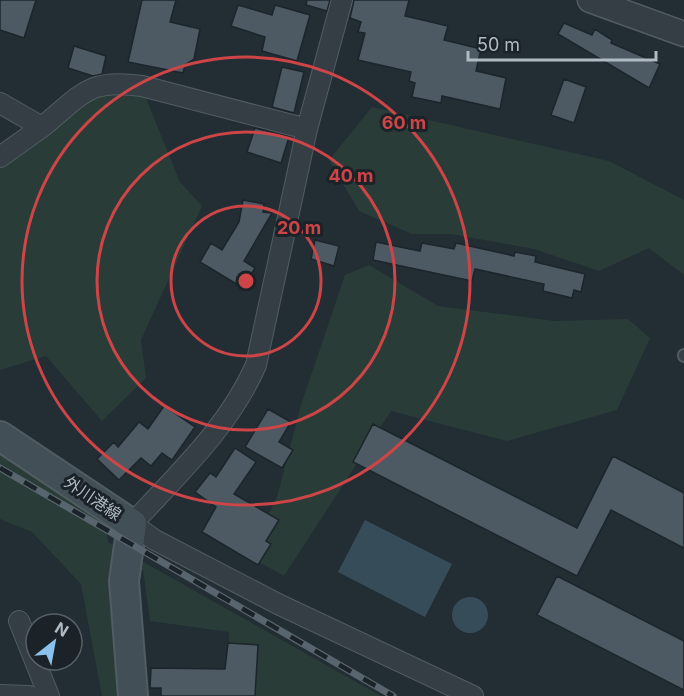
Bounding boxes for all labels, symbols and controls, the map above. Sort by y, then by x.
scale bar [468,24,656,62]
text: 50 m [477,34,520,55]
text: 60 m [382,112,426,133]
text: 40 m [329,165,374,186]
text: 20 m [277,217,321,238]
centre of rings [236,271,256,291]
street label: 外川港線 [61,472,125,524]
north arrow [24,612,84,672]
text: N [51,617,72,641]

